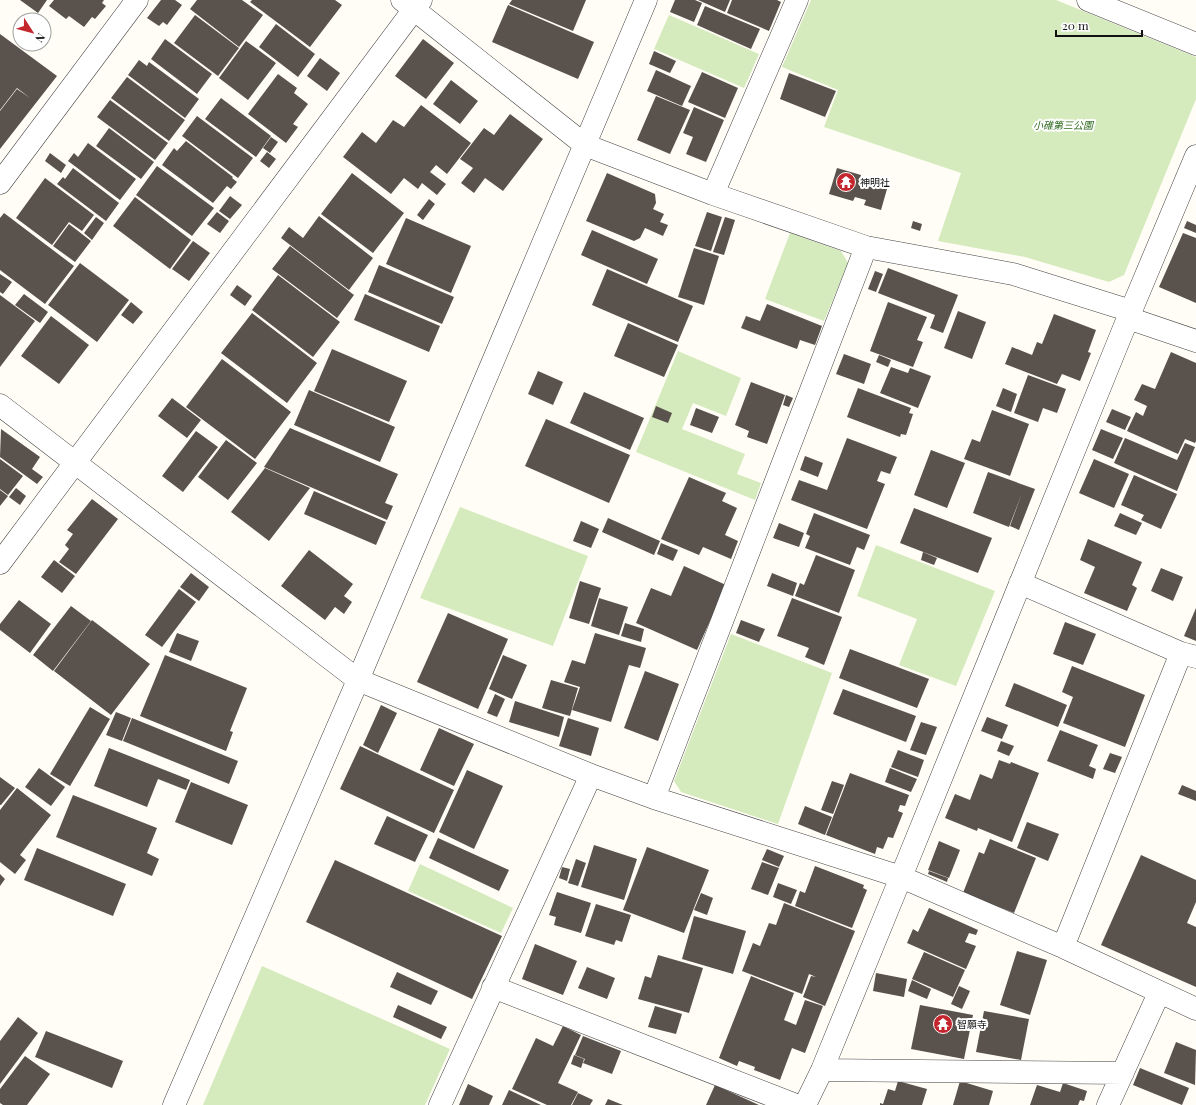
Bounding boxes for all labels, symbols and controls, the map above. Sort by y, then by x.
north arrow [12,12,52,52]
scale bar [1056,12,1142,38]
text: 20 m [1062,17,1089,33]
text: N [32,31,49,46]
park label: 小碓第三公園 [1033,118,1095,132]
temple icon: 神明社 [835,171,857,193]
place label: 神明社 [860,175,890,189]
temple icon: 智願寺 [932,1013,954,1035]
place label: 智願寺 [957,1017,987,1031]

